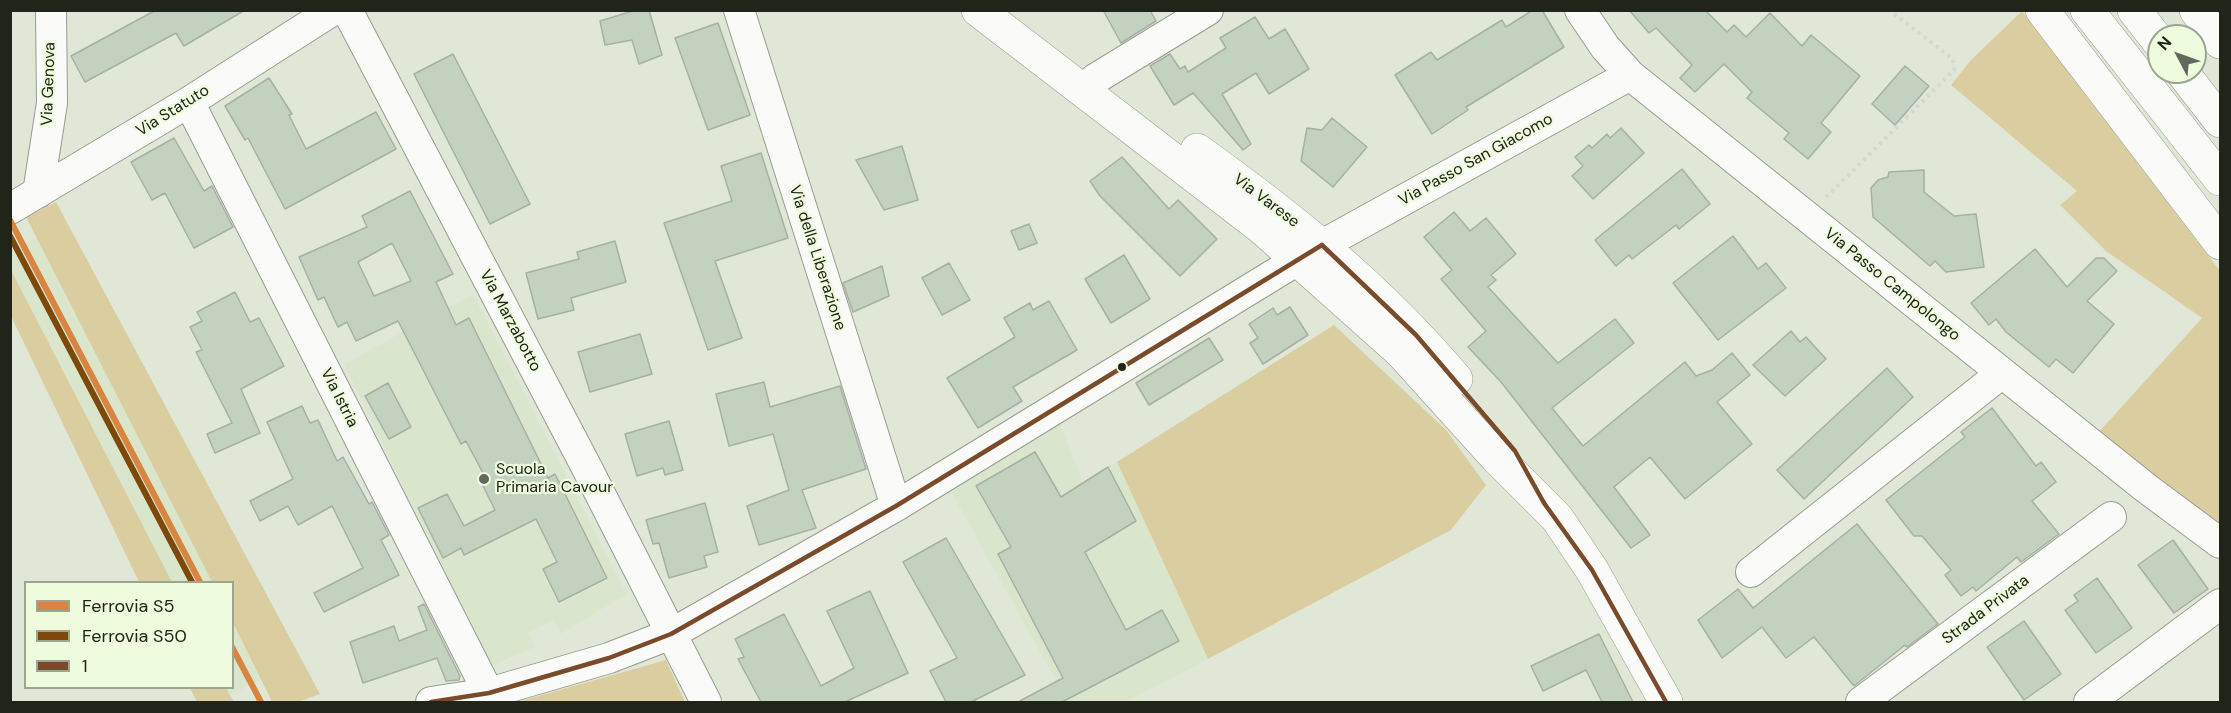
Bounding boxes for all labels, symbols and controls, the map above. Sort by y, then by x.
north arrow [2147,24,2207,84]
text: N [2153,32,2176,54]
street label: Via Genova [38,42,60,126]
street label: Via Statuto [133,81,213,141]
street label: Via Passo San Giacomo [1396,110,1556,210]
street label: Via Varese [1229,170,1303,232]
street label: Via della Liberazione [784,183,850,333]
street label: Via Passo Campolongo [1820,224,1964,346]
street label: Via Marzabotto [475,267,545,375]
unlabelled marker [1116,361,1128,373]
street label: Via Istria [316,365,362,431]
place label: Scuola Primaria Cavour [496,460,613,498]
marker: Scuola Primaria Cavour [477,472,491,486]
street label: Strada Privata [1939,571,2033,649]
legend [24,581,234,689]
text: Ferrovia S5 [82,594,174,618]
text: Ferrovia S50 [82,624,187,648]
text: 1 [82,654,88,678]

